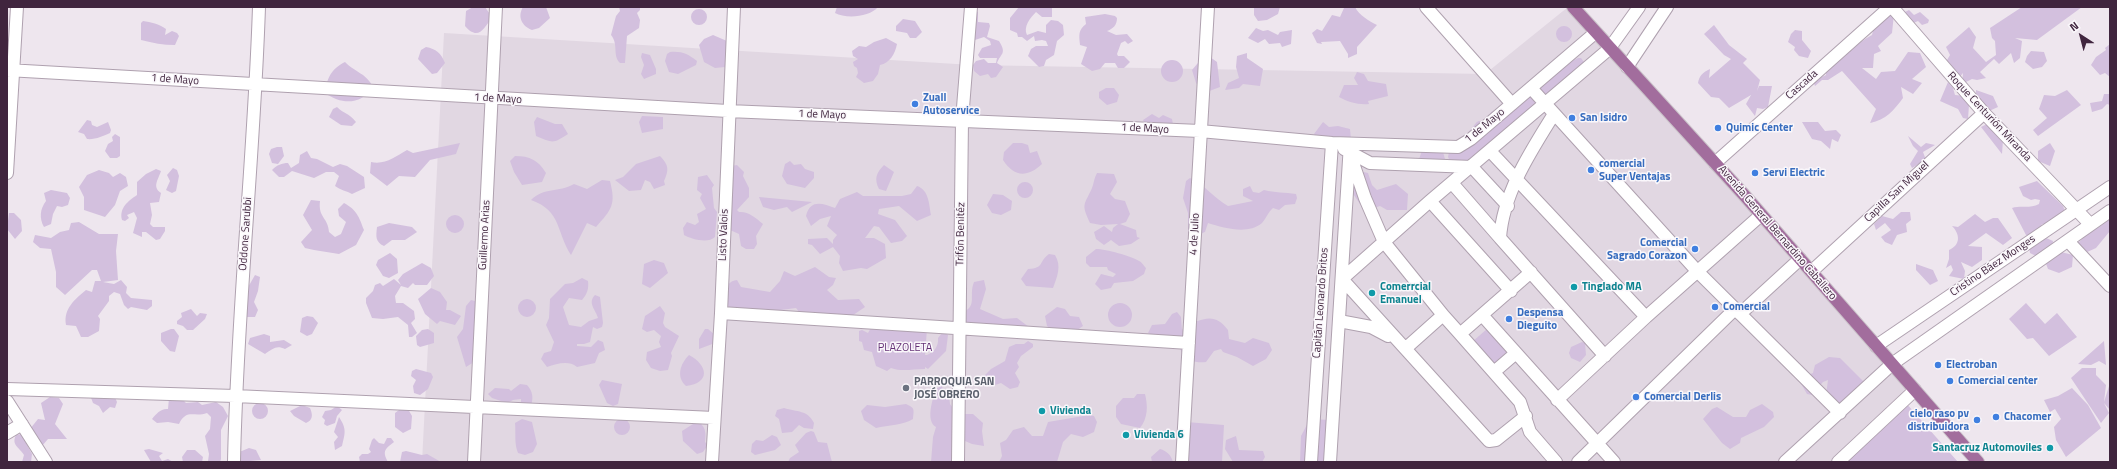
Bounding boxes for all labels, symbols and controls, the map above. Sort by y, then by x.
north arrow [2061,16,2101,56]
text: N [2066,18,2082,35]
street label: Cascada [1783,67,1821,103]
street label: Roque Centurión Miranda [1944,69,2034,165]
street label: 1 de Mayo [151,72,199,88]
street label: 1 de Mayo [474,91,522,107]
place label: Zuall Autoservice [923,91,979,117]
marker: Zuall Autoservice [910,99,920,109]
street label: 1 de Mayo [1462,106,1508,146]
street label: 1 de Mayo [798,108,846,122]
place label: San Isidro [1580,111,1627,125]
marker: San Isidro [1567,113,1577,123]
street label: 1 de Mayo [1121,121,1169,137]
place label: Quimic Center [1726,121,1793,135]
marker: Quimic Center [1713,123,1723,133]
place label: comercial Super Ventajas [1599,157,1670,183]
street label: Capilla San Miguel [1862,159,1932,225]
street label: Avenida General Bernardino Caballero [1715,163,1839,303]
marker: comercial Super Ventajas [1586,165,1596,175]
place label: Servi Electric [1763,166,1825,180]
marker: Servi Electric [1750,168,1760,178]
street label: Oddone Sarubbi [237,197,255,271]
street label: Guillermo Arias [477,200,493,270]
street label: Trifón Benitéz [954,202,968,266]
street label: Listo Valois [716,209,732,261]
street label: 4 de Julio [1187,213,1203,255]
street label: Cristino Báez Monges [1948,233,2038,299]
place label: Comercial Sagrado Corazon [1607,236,1687,262]
marker: Comercial Sagrado Corazon [1690,244,1700,254]
street label: Capitán Leonardo Britos [1311,247,1331,359]
place label: Comerrcial Emanuel [1380,280,1431,306]
place label: Tinglado MA [1582,280,1642,294]
marker: Tinglado MA [1569,282,1579,292]
marker: Comerrcial Emanuel [1367,288,1377,298]
place label: Comercial [1723,300,1770,314]
marker: Comercial [1710,302,1720,312]
place label: Despensa Dieguito [1517,306,1563,332]
marker: Despensa Dieguito [1504,314,1514,324]
park label: PLAZOLETA [878,341,932,355]
place label: Electroban [1946,358,1997,372]
marker: Electroban [1933,360,1943,370]
place label: Comercial center [1958,374,2038,388]
place label: PARROQUIA SAN JOSÉ OBRERO [914,375,994,401]
marker: Comercial center [1945,376,1955,386]
marker: PARROQUIA SAN JOSÉ OBRERO [901,383,911,393]
place label: Comercial Derlis [1644,390,1721,404]
marker: Comercial Derlis [1631,392,1641,402]
place label: Vivienda [1050,404,1091,418]
marker: Vivienda [1037,406,1047,416]
place label: cielo raso pv distribuidora [1907,407,1969,433]
place label: Chacomer [2004,410,2051,424]
marker: Chacomer [1991,412,2001,422]
marker: cielo raso pv distribuidora [1972,415,1982,425]
place label: Vivienda 6 [1134,428,1184,442]
marker: Vivienda 6 [1121,430,1131,440]
place label: Santacruz Automoviles [1933,441,2042,455]
marker: Santacruz Automoviles [2045,443,2055,453]

